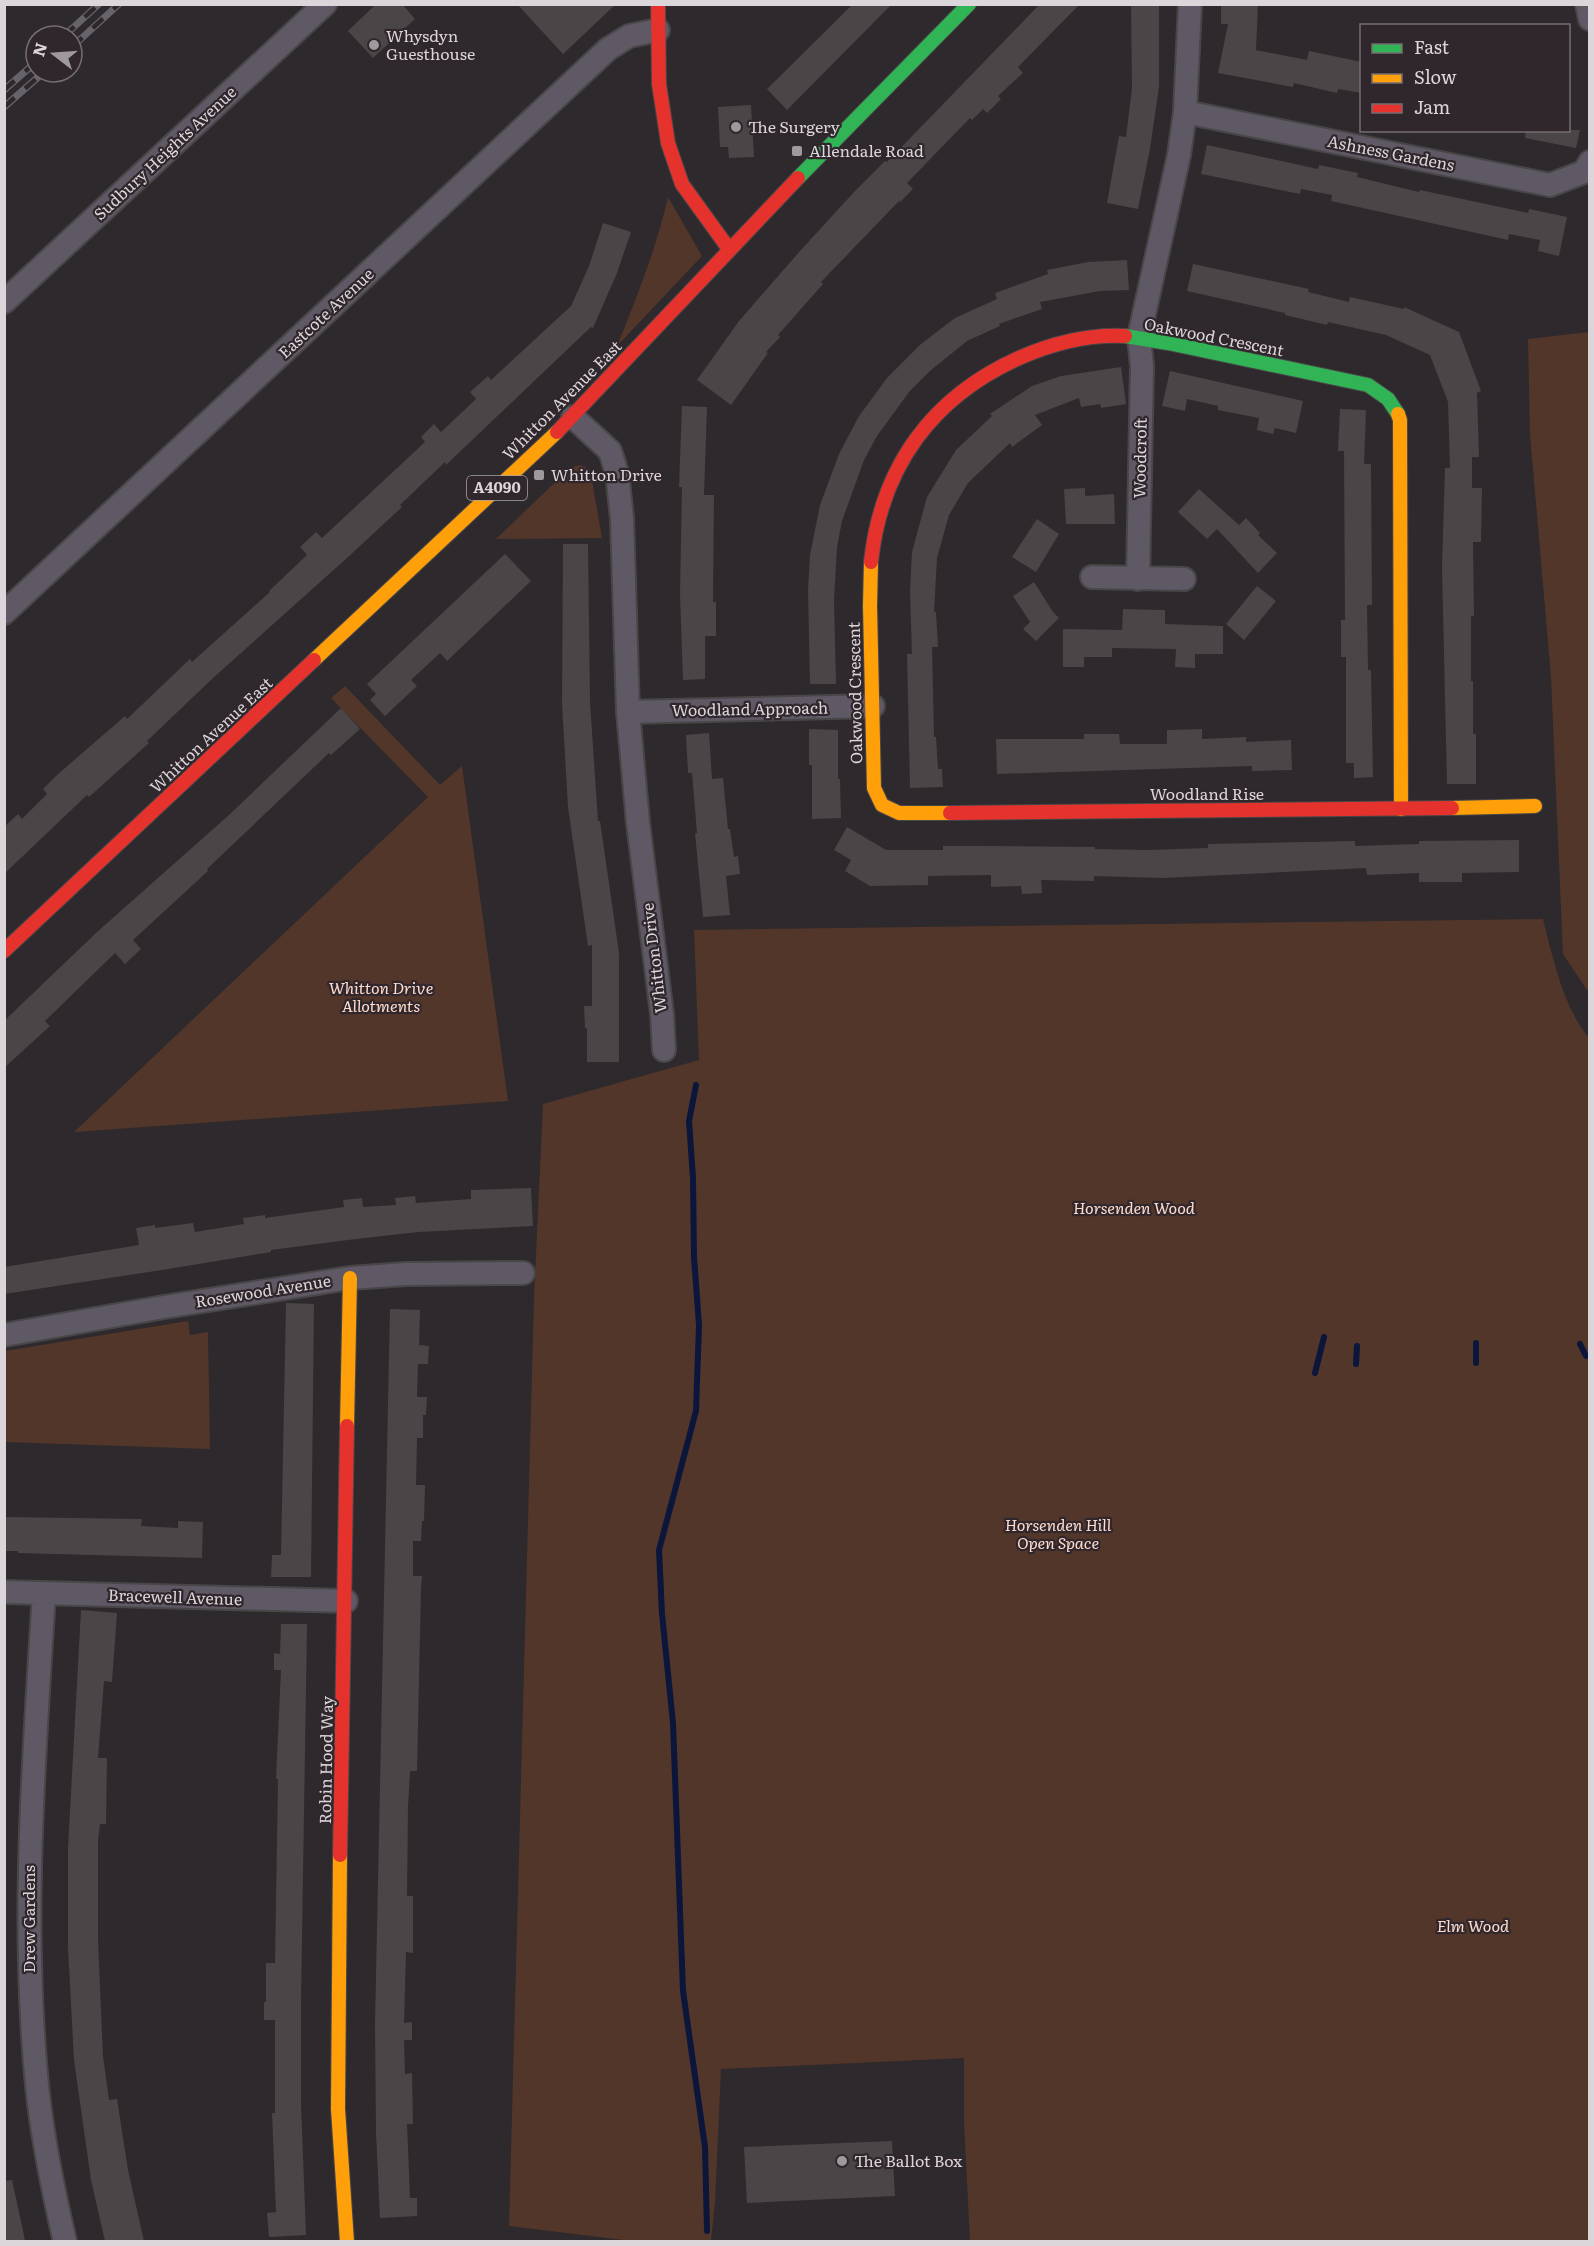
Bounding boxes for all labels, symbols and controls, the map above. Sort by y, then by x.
place label: Whysdyn Guesthouse [386,23,475,65]
north arrow [24,24,84,84]
legend [1360,24,1570,132]
text: Fast [1414,33,1450,60]
marker: Whysdyn Guesthouse [367,38,381,52]
text: N [25,39,52,59]
text: Slow [1414,63,1457,90]
street label: Sudbury Heights Avenue [88,80,241,225]
text: Jam [1414,93,1450,120]
place label: The Surgery [748,114,841,138]
marker: The Surgery [729,120,743,134]
street label: Ashness Gardens [1326,128,1457,176]
place label: Allendale Road [809,138,924,162]
marker: Allendale Road [790,144,804,158]
street label: Eastcote Avenue [272,261,379,363]
street label: Oakwood Crescent [1142,311,1287,361]
street label: Whitton Avenue East [496,334,627,464]
street label: Woodcroft [1126,417,1152,499]
place label: Whitton Drive [551,462,662,486]
marker: Whitton Drive [532,468,546,482]
road number: A4090 [467,476,527,500]
street label: Oakwood Crescent [841,621,867,764]
street label: Whitton Avenue East [143,670,278,798]
street label: Woodland Approach [672,695,829,721]
street label: Woodland Rise [1150,781,1264,805]
street label: Whitton Drive [634,902,672,1015]
park label: Whitton Drive Allotments [329,975,433,1017]
park label: Horsenden Wood [1073,1195,1196,1219]
street label: Rosewood Avenue [193,1267,332,1313]
park label: Horsenden Hill Open Space [1005,1512,1112,1554]
street label: Bracewell Avenue [107,1582,243,1610]
street label: Robin Hood Way [312,1695,338,1824]
street label: Drew Gardens [16,1865,40,1973]
park label: Elm Wood [1437,1913,1510,1937]
place label: The Ballot Box [854,2148,963,2172]
marker: The Ballot Box [835,2154,849,2168]

